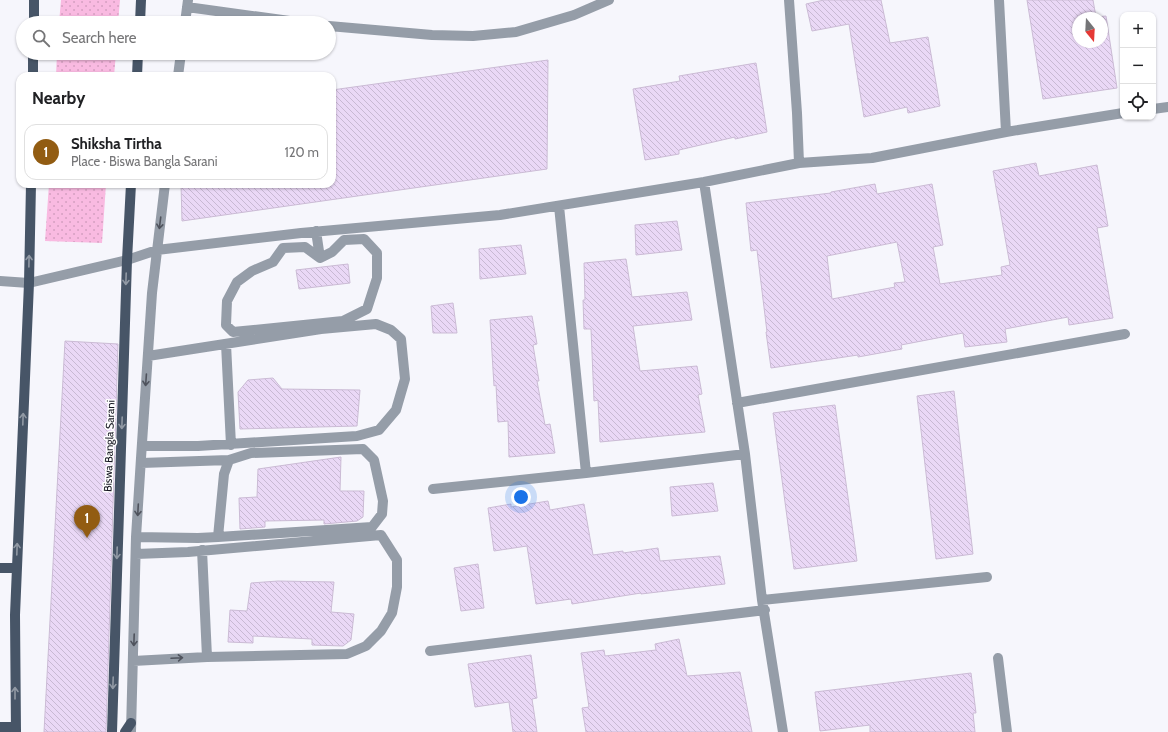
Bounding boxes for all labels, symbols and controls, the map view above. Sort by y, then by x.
north arrow [1072,12,1108,48]
map controls [1120,12,1156,120]
button: + [1120,12,1156,48]
search box [16,16,336,60]
icon: search [30,27,52,49]
text: Search here [62,29,137,47]
button: − [1120,48,1156,84]
button: locate [1120,84,1156,120]
text: Nearby [32,88,85,108]
text: Shiksha Tirtha [71,135,162,153]
text: 1 [44,144,48,160]
text: 120 m [285,144,319,160]
text: Place · Biswa Bangla Sarani [71,153,218,169]
one-way arrow [156,216,164,229]
one-way arrow [25,255,33,268]
one-way arrow [122,272,130,285]
one-way arrow [142,373,150,386]
street label: Biswa Bangla Sarani [100,400,118,492]
one-way arrow [19,413,26,426]
one-way arrow [118,416,125,429]
your location [511,487,531,507]
one-way arrow [134,503,141,516]
pin: 1 [74,505,100,538]
one-way arrow [13,543,21,556]
one-way arrow [114,546,121,559]
one-way arrow [130,633,137,646]
one-way arrow [170,655,183,662]
one-way arrow [110,676,117,689]
one-way arrow [11,687,19,700]

